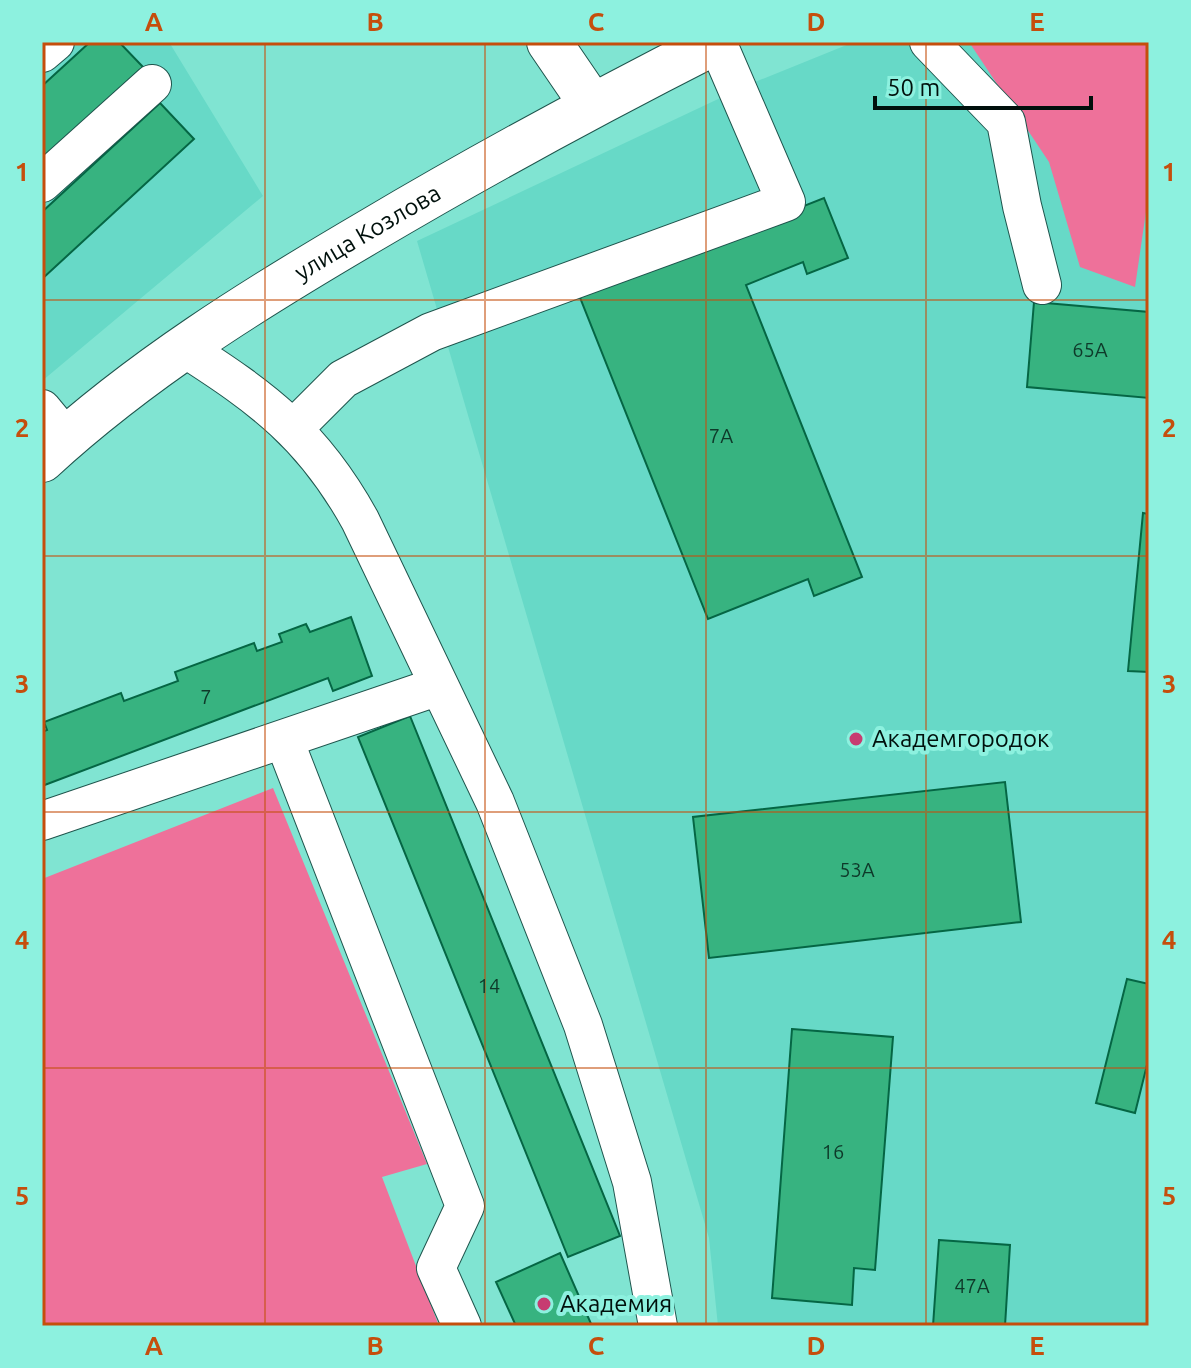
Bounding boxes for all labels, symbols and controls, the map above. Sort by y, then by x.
text: A [145,7,164,36]
text: B [366,7,384,36]
text: C [588,7,605,36]
text: D [807,7,825,36]
text: E [1029,7,1045,36]
scale bar [875,60,1091,110]
text: 50 m [887,74,940,101]
text: 1 [15,157,29,186]
text: 1 [1162,157,1176,186]
street label: улица Козлова [290,179,445,286]
house number: 65А [1072,338,1108,361]
text: 2 [15,413,29,442]
text: 2 [1162,413,1176,442]
house number: 7А [709,424,733,447]
text: 3 [15,669,29,698]
text: 3 [1162,669,1176,698]
house number: 7 [200,685,212,708]
place label: Академгородок [872,725,1049,752]
marker: Академгородок [847,730,865,748]
house number: 53А [839,858,875,881]
text: 4 [15,925,29,954]
text: 4 [1162,925,1176,954]
house number: 14 [478,974,500,997]
house number: 16 [822,1140,844,1163]
text: 5 [15,1181,29,1210]
text: 5 [1162,1181,1176,1210]
house number: 47А [954,1274,990,1297]
place label: Академия [560,1290,672,1317]
marker: Академия [535,1295,553,1313]
text: A [145,1331,164,1360]
text: B [366,1331,384,1360]
text: C [588,1331,605,1360]
text: D [807,1331,825,1360]
text: E [1029,1331,1045,1360]

